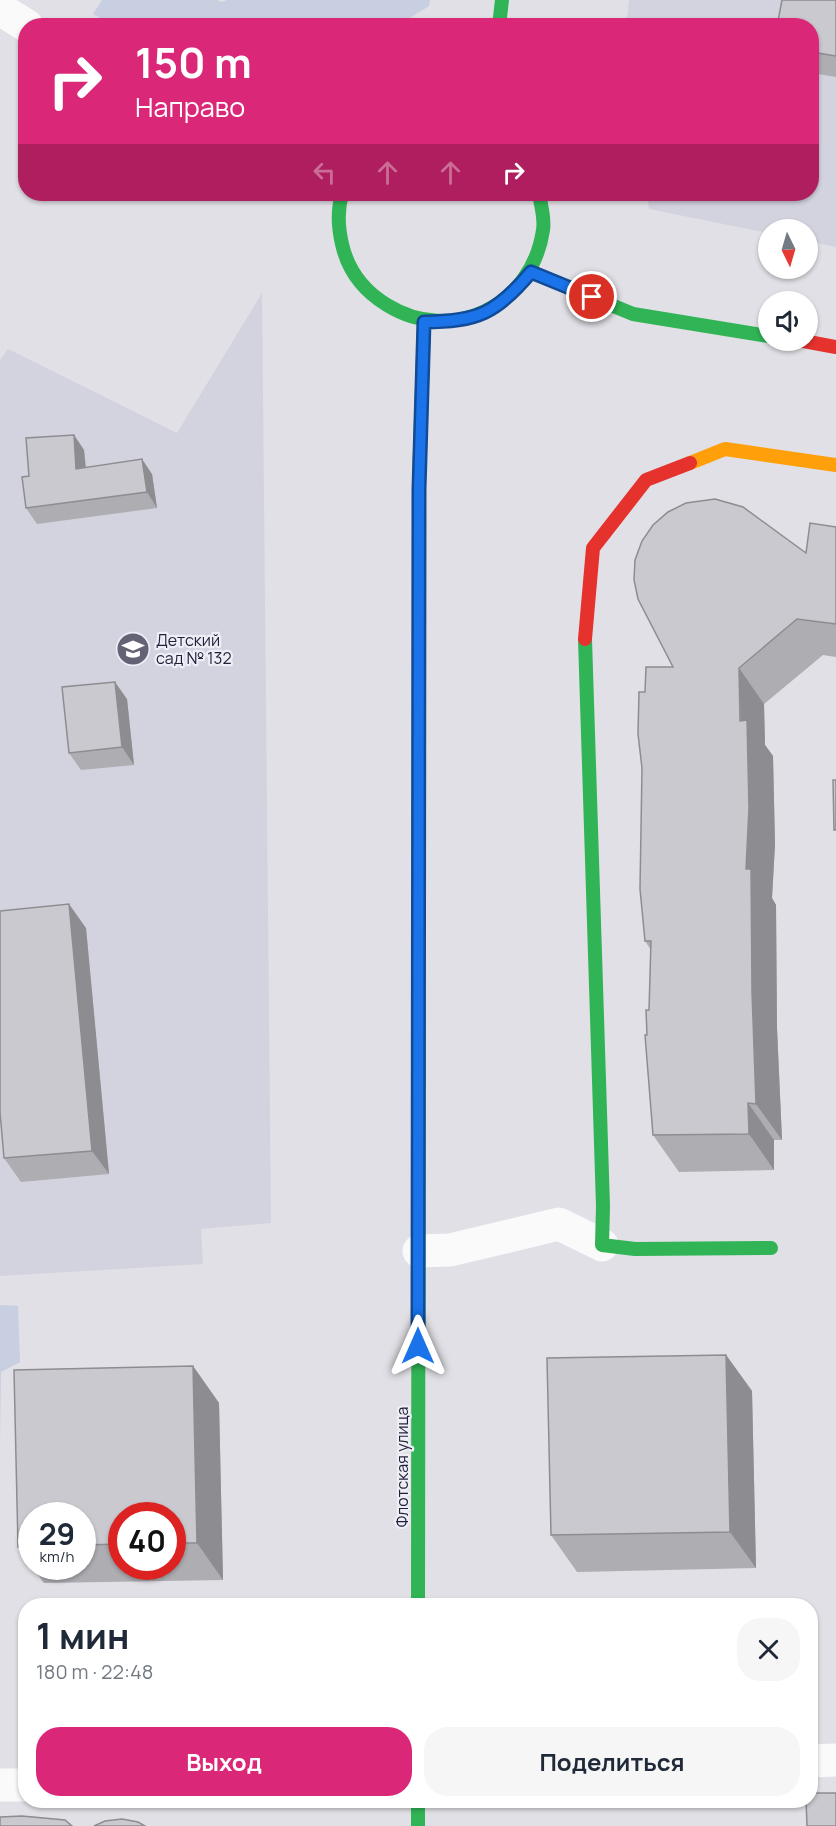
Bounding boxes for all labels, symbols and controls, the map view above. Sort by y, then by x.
text: 150 m [135,33,252,91]
icon: right [36,42,114,120]
text: Направо [135,88,245,125]
icon: left [308,156,341,189]
icon: ahead [371,156,404,189]
icon: ahead [434,156,467,189]
icon: right [497,156,530,189]
north arrow [758,219,818,279]
map controls [758,219,818,351]
pin [566,271,617,322]
icon: arrive [575,280,608,313]
button: sound [758,291,818,351]
place label: Детский сад № 132 [156,629,232,669]
school or university icon: Детский сад № 132 [115,631,151,667]
position arrow [386,1314,450,1378]
street label: Флотская улица [391,1407,413,1527]
speed limit sign: 40 [108,1502,186,1580]
text: 29 [39,1513,75,1554]
text: km/h [40,1546,74,1567]
text: 1 мин [36,1611,129,1660]
button: close [737,1618,800,1681]
text: 180 m · 22:48 [36,1658,153,1685]
button: Выход [36,1727,412,1796]
button: Поделиться [424,1727,800,1796]

